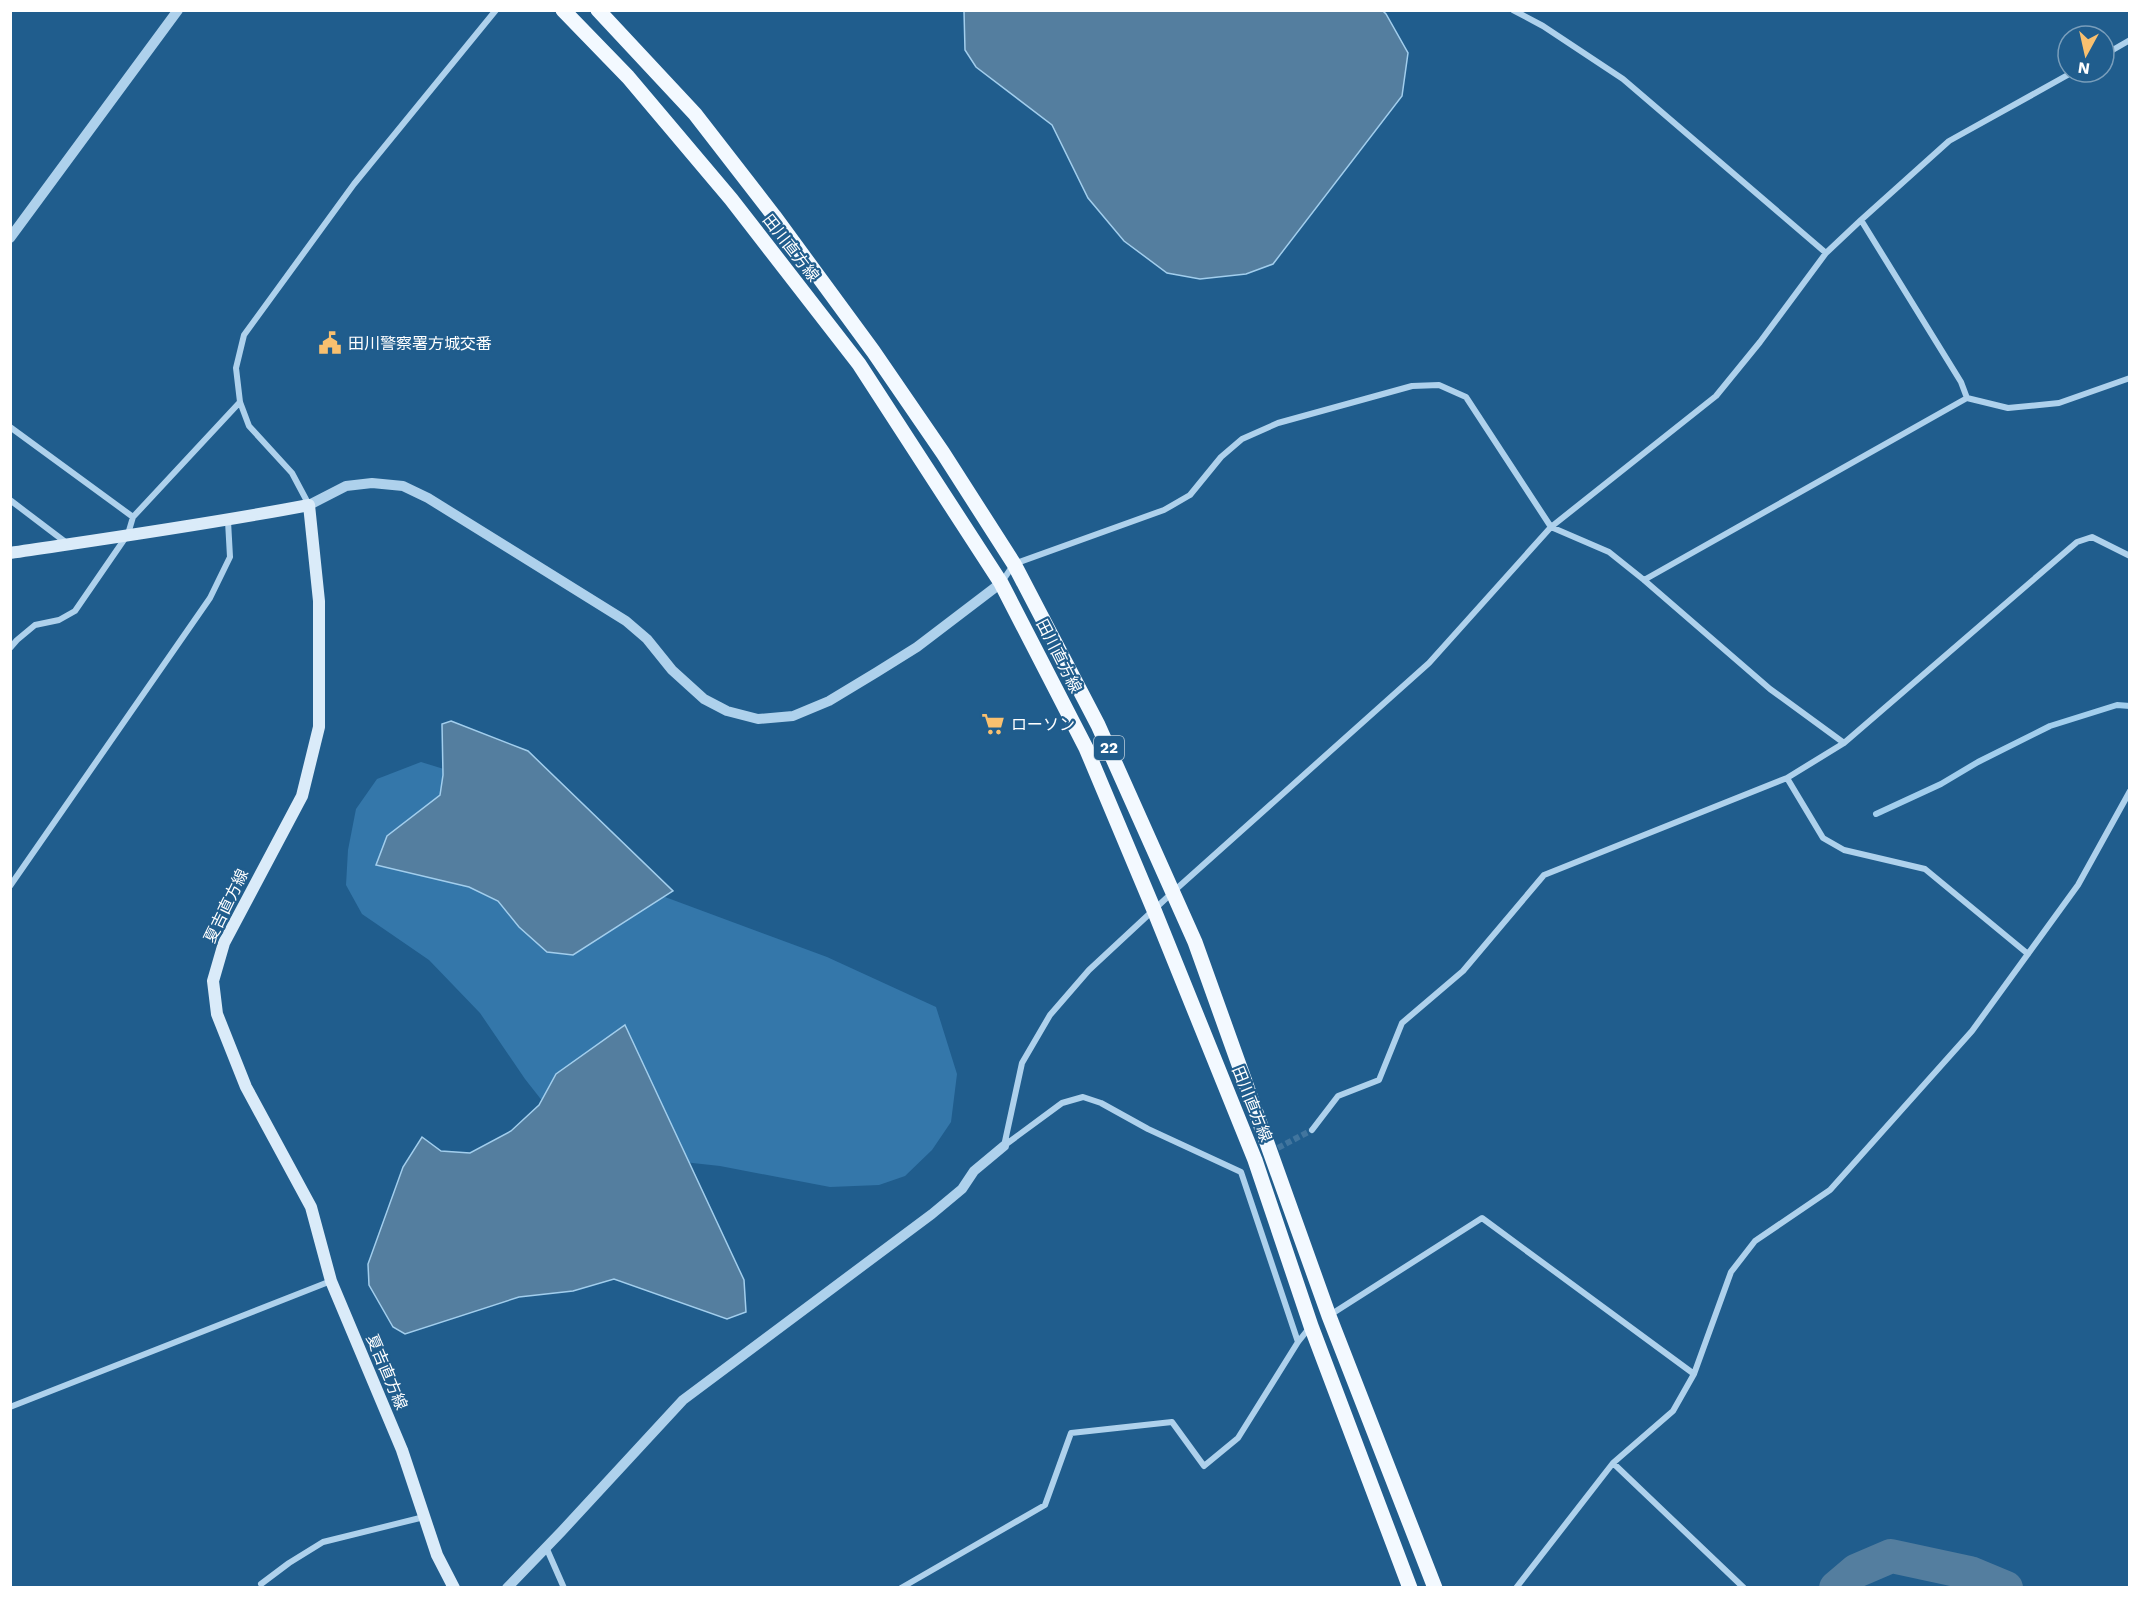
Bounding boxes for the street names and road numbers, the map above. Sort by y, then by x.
street label: 田川直方線 [759,211,823,285]
street label: 田川直方線 [1032,616,1086,696]
road number: 22 [1094,736,1124,760]
street label: 夏吉直方線 [200,866,252,946]
street label: 田川直方線 [1228,1063,1276,1145]
street label: 夏吉直方線 [363,1331,411,1413]

